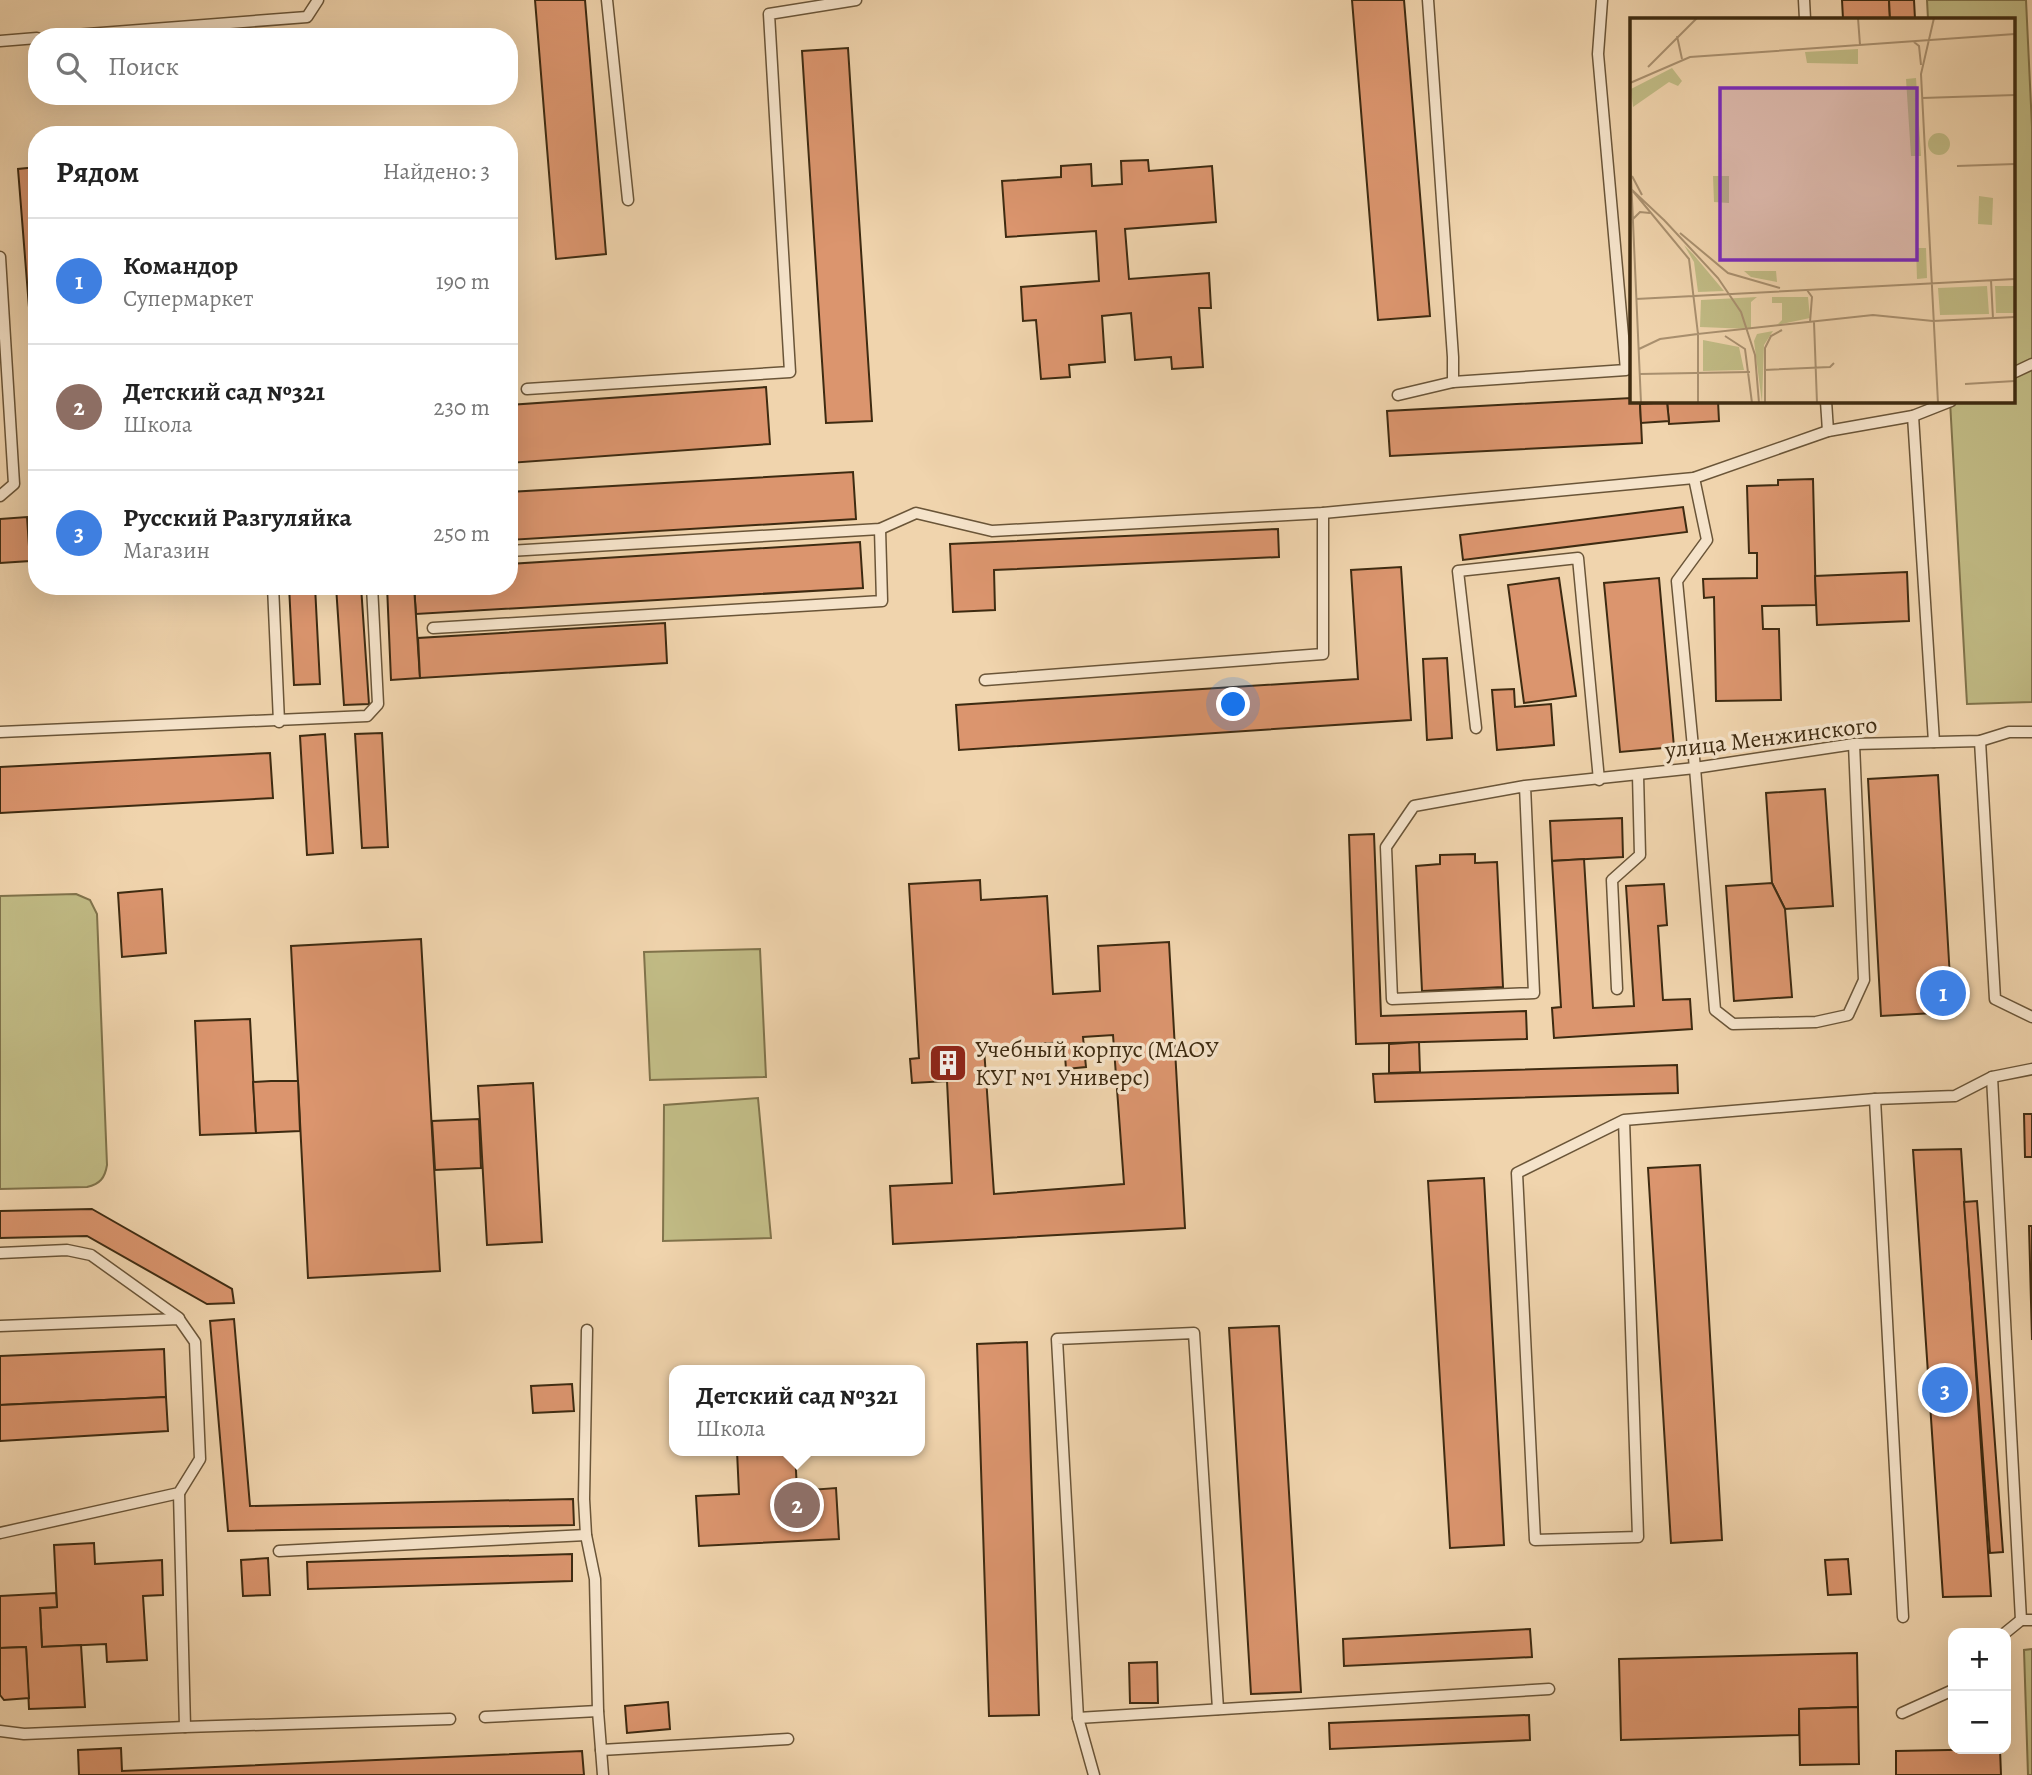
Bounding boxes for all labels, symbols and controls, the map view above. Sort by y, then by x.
inset map [1630,18,2014,402]
search box [28,28,518,105]
icon: search [52,48,90,86]
text: Поиск [108,49,179,84]
text: Рядом [56,152,139,192]
text: Найдено: 3 [383,156,490,187]
text: Командор [123,248,238,283]
text: 1 [75,266,83,297]
text: 190 m [436,266,490,297]
text: Супермаркет [123,283,254,314]
text: Детский сад №321 [123,374,325,409]
text: 2 [73,392,85,423]
text: 230 m [434,392,490,423]
text: Школа [123,409,192,440]
text: Русский Разгуляйка [123,500,352,535]
text: 3 [74,518,84,549]
text: 250 m [433,518,490,549]
text: Магазин [123,535,210,566]
your location [1216,687,1250,721]
street label: улица Менжинского [1662,708,1879,766]
pin: 1 [1920,967,1966,1019]
place label: Учебный корпус (МАОУ КУГ №1 Универс) [975,1033,1219,1093]
building icon: Учебный корпус (МАОУ КУГ №1 Универс) [927,1042,969,1084]
pin: 3 [1922,1364,1968,1416]
popup [669,1365,925,1456]
text: Детский сад №321 [696,1378,898,1413]
text: Школа [696,1413,765,1444]
pin: 2 [774,1479,820,1531]
map controls [1948,1628,2011,1754]
button: + [1948,1628,2011,1691]
button: − [1948,1691,2011,1754]

